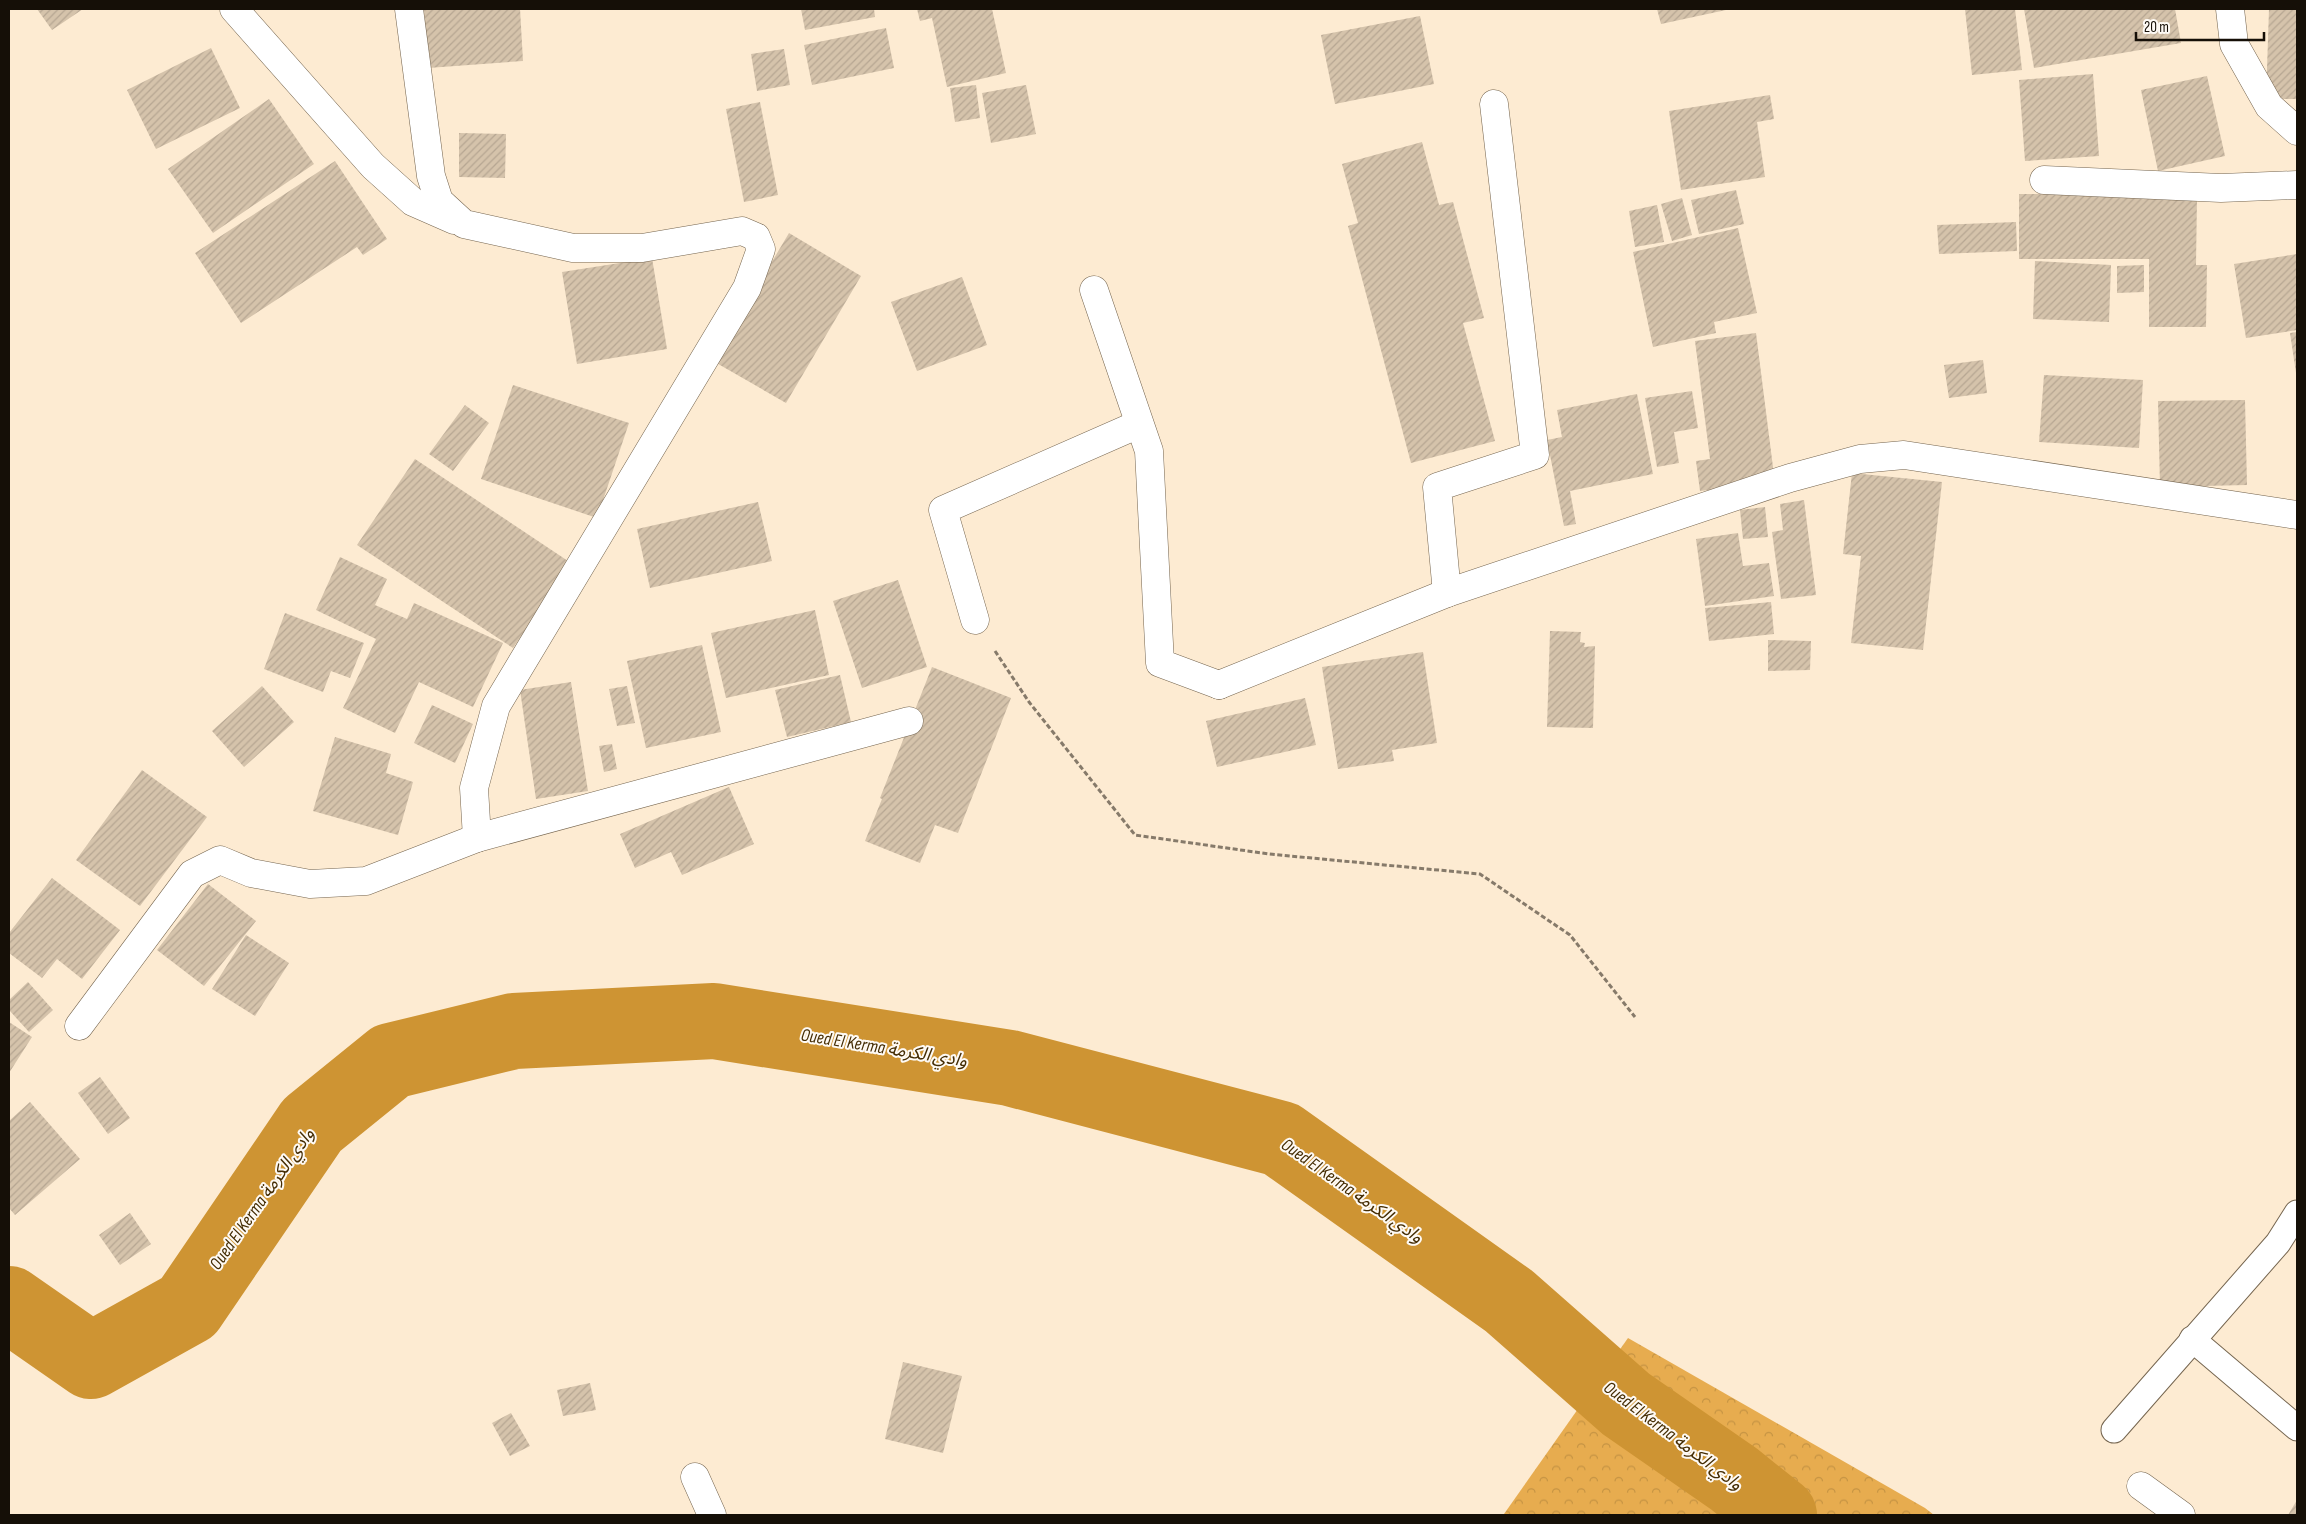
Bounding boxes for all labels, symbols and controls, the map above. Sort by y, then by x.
scale bar [2136,10,2264,42]
text: 20 m [2144,18,2169,37]
water label: Oued El Kerma وادي الكرمة [799,1024,969,1075]
water label: Oued El Kerma وادي الكرمة [205,1124,321,1276]
water label: Oued El Kerma وادي الكرمة [1275,1134,1427,1250]
water label: Oued El Kerma وادي الكرمة [1598,1377,1746,1497]

